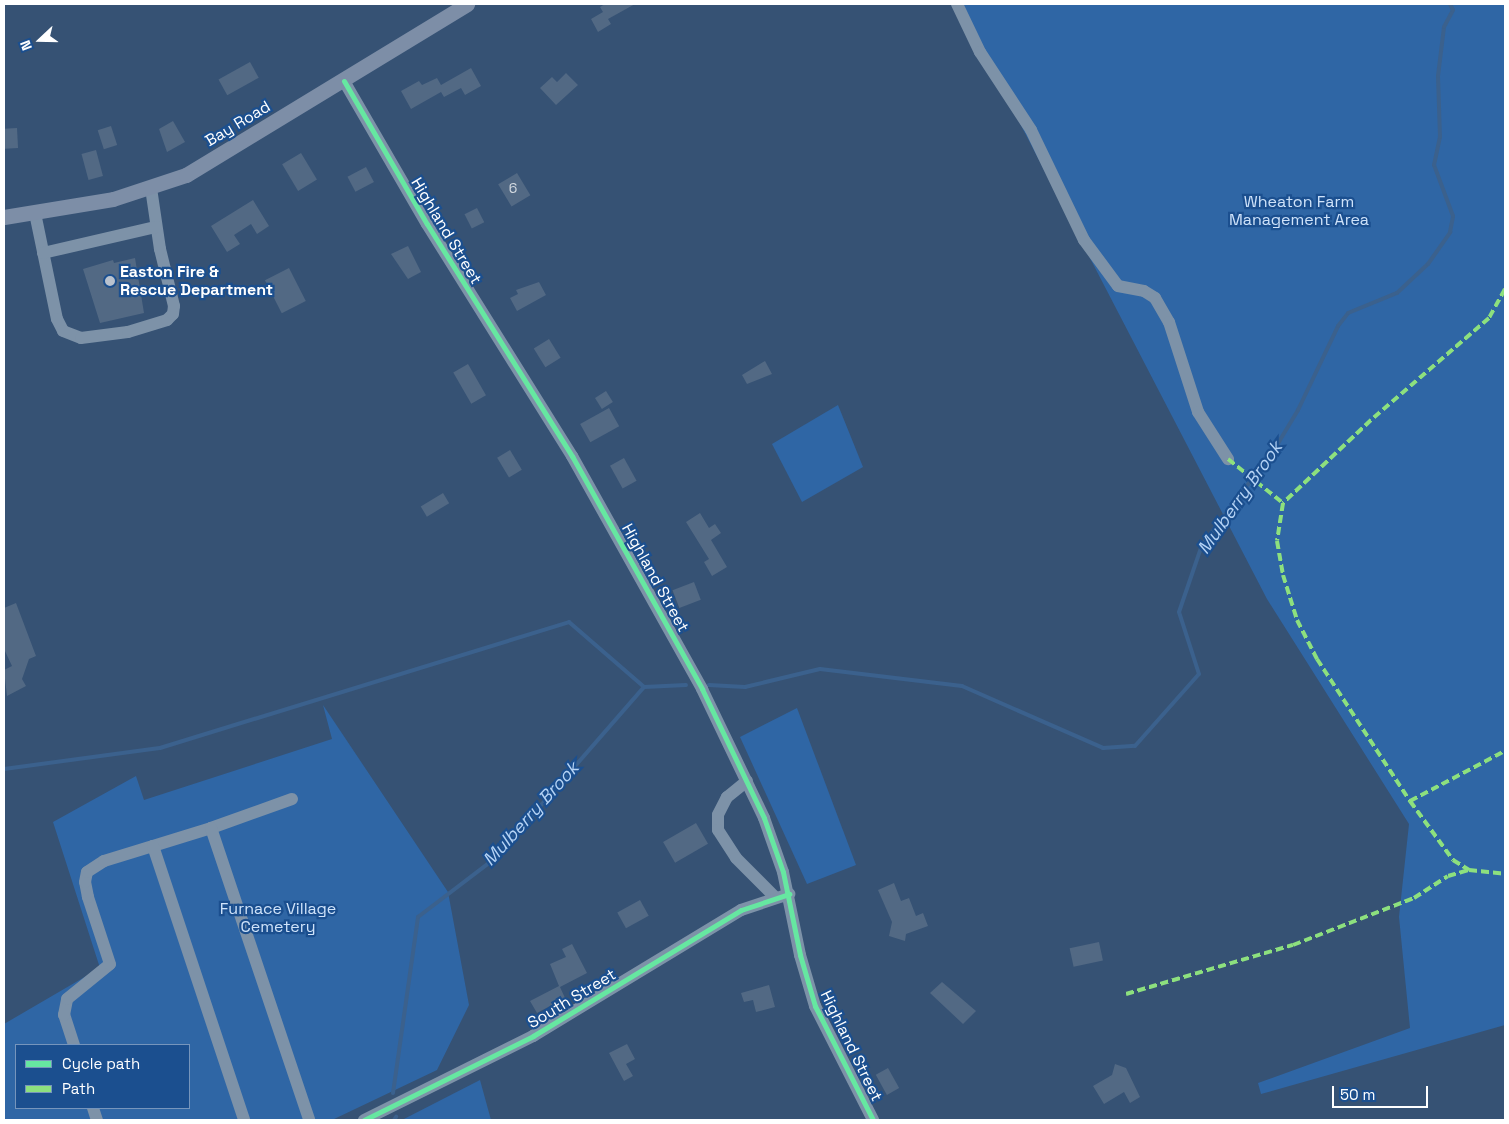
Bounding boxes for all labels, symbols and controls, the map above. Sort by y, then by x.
north arrow [15,15,65,65]
text: N [16,38,36,53]
street label: Bay Road [202,97,274,151]
street label: Highland Street [407,174,485,288]
house number: 6 [509,180,517,196]
park label: Wheaton Farm Management Area [1229,192,1369,230]
place label: Easton Fire & Rescue Department [120,262,273,300]
marker: Easton Fire & Rescue Department [104,275,116,287]
water label: Mulberry Brook [1193,437,1287,559]
street label: Highland Street [617,521,693,635]
water label: Mulberry Brook [479,757,583,871]
park label: Furnace Village Cemetery [220,899,336,937]
street label: South Street [524,965,620,1033]
street label: Highland Street [816,988,886,1104]
legend [15,1044,190,1109]
text: Cycle path [62,1054,140,1073]
scale bar [1334,1076,1430,1108]
text: Path [62,1079,95,1098]
text: 50 m [1340,1085,1375,1104]

